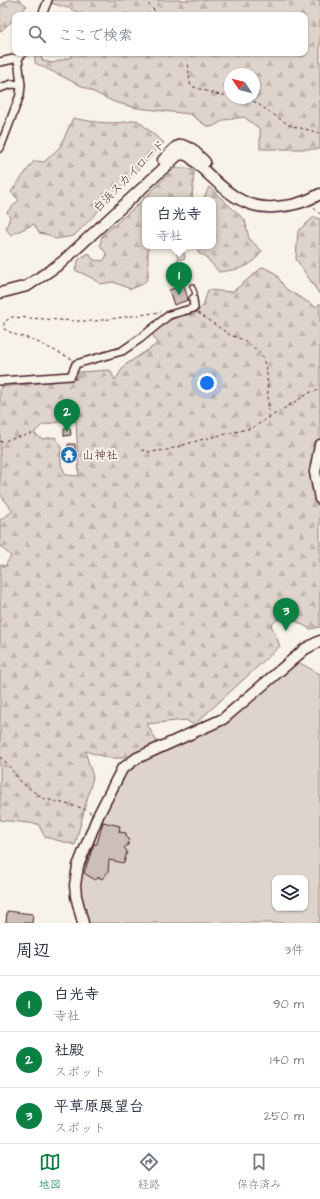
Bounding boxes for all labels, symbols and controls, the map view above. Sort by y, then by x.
search box [12,12,308,56]
icon: search [26,23,48,45]
text: ここで検索 [58,25,133,46]
north arrow [224,68,260,104]
street label: 白浜スカイロード [89,136,169,216]
popup [142,197,216,249]
text: 白光寺 [156,204,202,225]
text: 寺社 [156,227,183,245]
pin: 1 [166,262,192,295]
your location [197,373,217,393]
pin: 2 [54,399,80,432]
temple icon: 山神社 [59,445,79,465]
place label: 山神社 [82,447,118,464]
pin: 3 [273,598,299,631]
map controls [272,875,308,911]
button: layers [272,875,308,911]
text: 周辺 [16,939,50,963]
text: 3件 [284,941,304,959]
text: 白光寺 [54,984,99,1005]
text: 1 [28,995,30,1013]
text: 90 m [273,995,304,1013]
text: 寺社 [54,1007,80,1025]
text: 社殿 [54,1040,84,1061]
text: 2 [25,1051,33,1069]
text: 140 m [270,1051,304,1069]
text: スポット [54,1063,106,1081]
text: 平草原展望台 [54,1096,144,1117]
text: 3 [26,1107,32,1125]
text: 250 m [264,1107,304,1125]
text: スポット [54,1119,106,1137]
tab: 地図 [39,1151,61,1192]
tab: 経路 [138,1151,160,1192]
tab: 保存済み [237,1151,281,1192]

